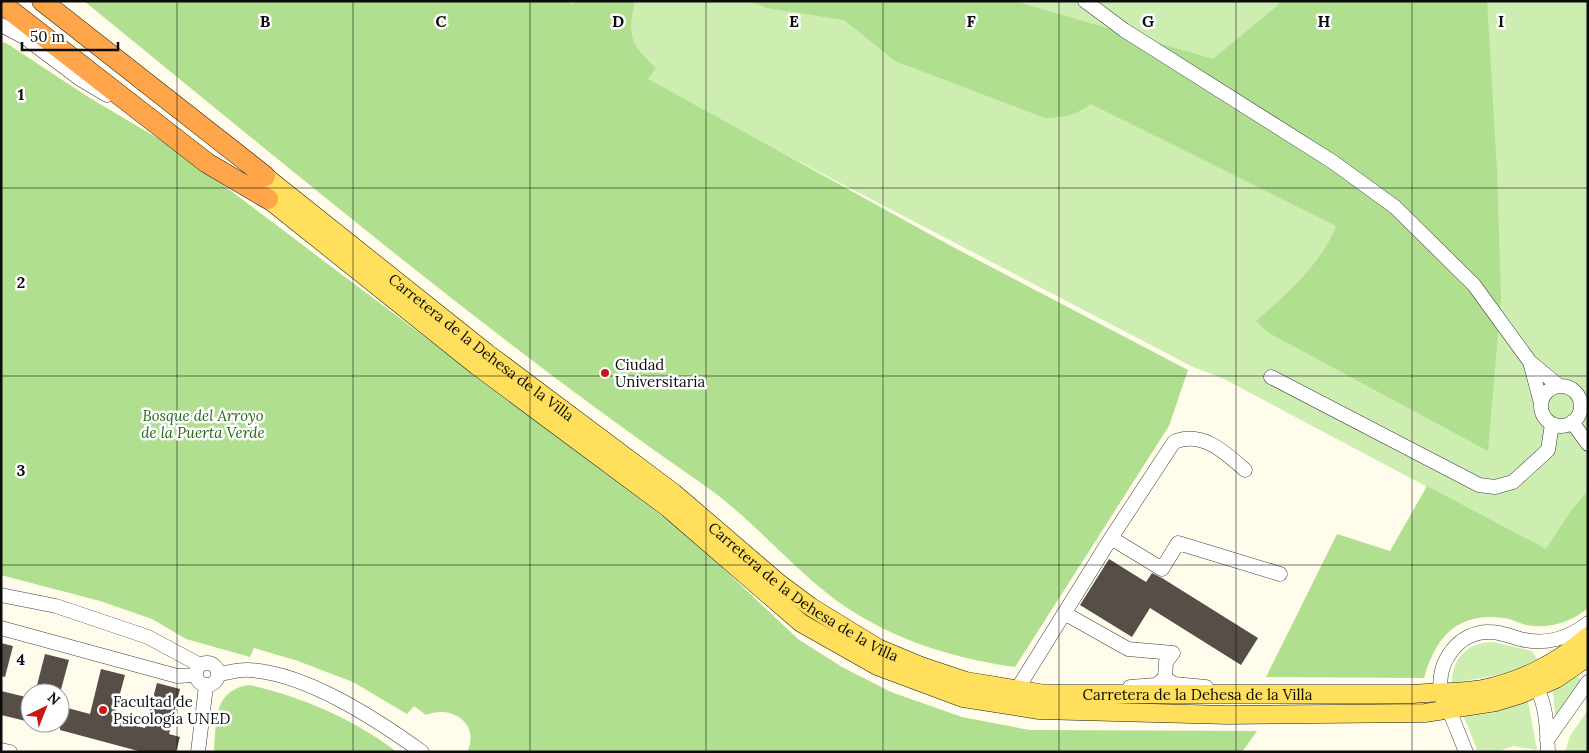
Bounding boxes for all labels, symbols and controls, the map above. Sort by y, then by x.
text: B [260,11,271,31]
text: C [435,11,447,31]
text: D [612,11,624,31]
text: E [789,11,799,31]
text: F [966,11,976,31]
text: G [1142,11,1154,31]
text: H [1318,11,1331,31]
text: I [1498,11,1504,31]
scale bar [22,20,119,52]
text: 50 m [30,27,65,46]
text: 1 [18,84,24,104]
street label: Carretera de la Dehesa de la Villa [385,269,579,425]
text: 2 [17,272,25,292]
place label: Ciudad Universitaria [615,355,705,391]
marker: Ciudad Universitaria [599,367,611,379]
park label: Bosque del Arroyo de la Puerta Verde [141,406,265,442]
text: 3 [17,460,26,480]
street label: Carretera de la Dehesa de la Villa [705,517,902,665]
text: 4 [17,649,26,669]
north arrow [20,683,70,733]
street label: Carretera de la Dehesa de la Villa [1083,685,1313,704]
text: N [44,688,64,709]
place label: Facultad de Psicología UNED [113,692,230,728]
marker: Facultad de Psicología UNED [97,704,109,716]

